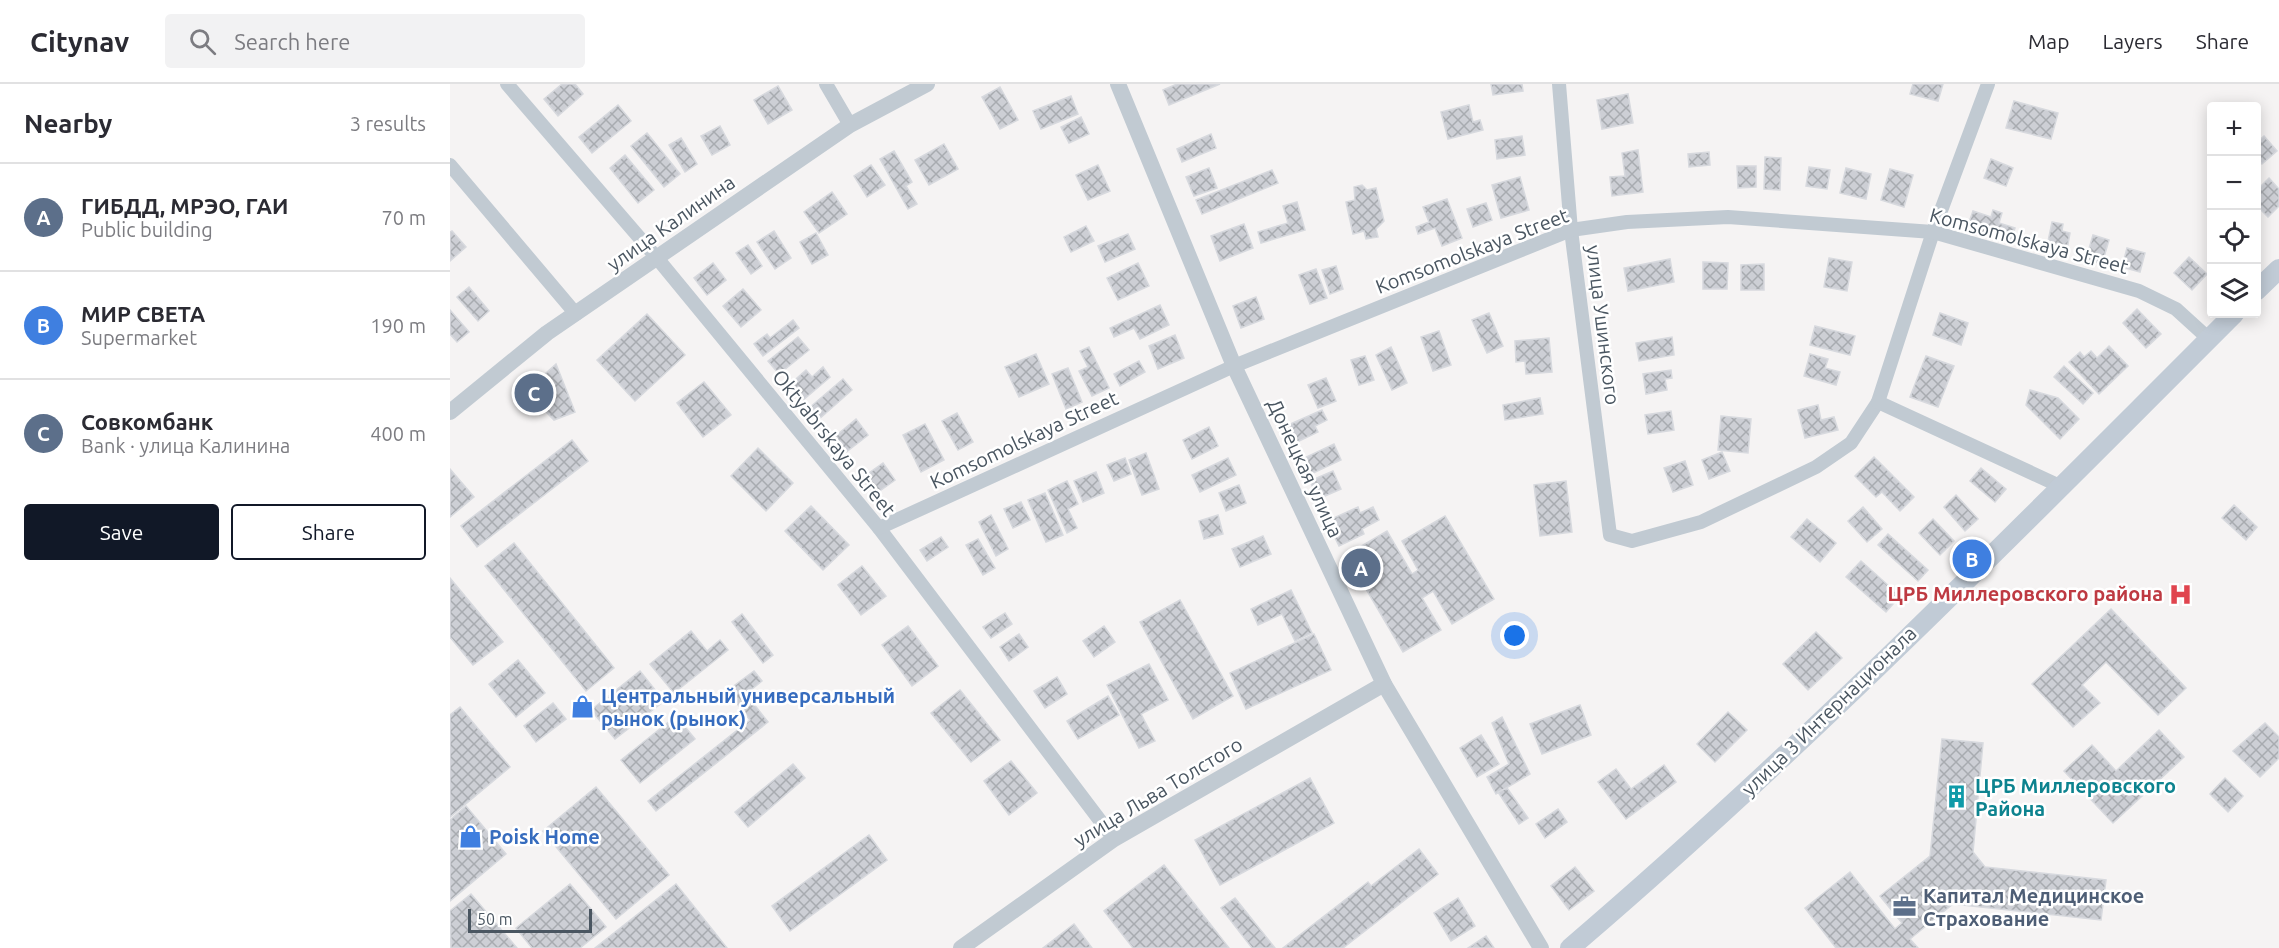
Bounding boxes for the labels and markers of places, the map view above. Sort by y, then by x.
pin: C [514,370,554,416]
pin: B [1952,536,1991,582]
pin: A [1342,546,1380,590]
hospital icon: ЦРБ Миллеровского района [2168,581,2194,607]
place label: ЦРБ Миллеровского района [1887,582,2163,605]
place label: Центральный универсальный рынок (рынок) [601,684,895,730]
shop icon: Центральный универсальный рынок (рынок) [570,694,596,720]
place label: ЦРБ Миллеровского Района [1975,774,2176,820]
building icon: ЦРБ Миллеровского Района [1944,784,1970,810]
shop icon: Poisk Home [458,824,484,850]
place label: Poisk Home [489,825,600,848]
place label: Капитал Медицинское Страхование [1923,884,2144,930]
office icon: Капитал Медицинское Страхование [1892,894,1918,920]

